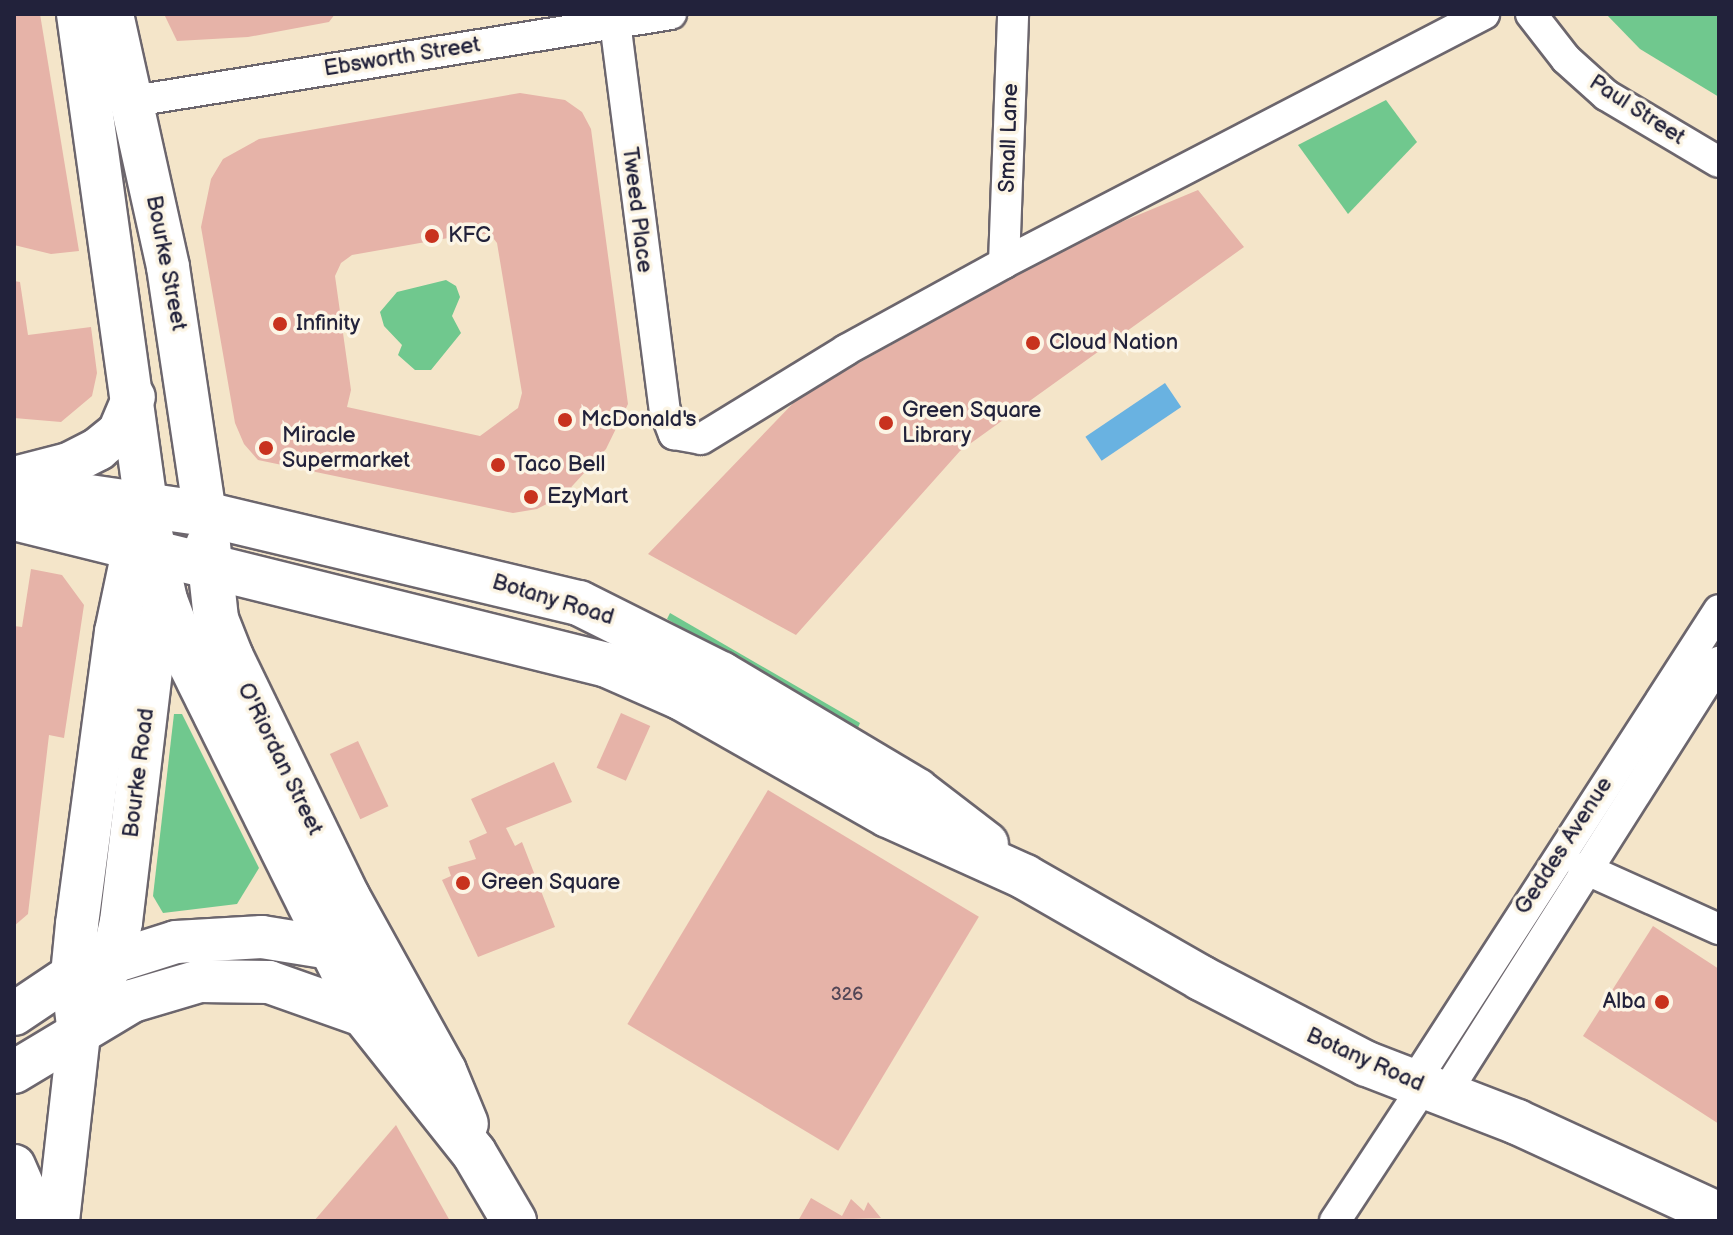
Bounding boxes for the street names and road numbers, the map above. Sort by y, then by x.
street label: Ebsworth Street [322,32,482,82]
street label: Paul Street [1584,69,1690,151]
street label: Small Lane [994,83,1024,193]
street label: Tweed Place [616,146,658,274]
street label: Bourke Street [140,193,192,333]
street label: Botany Road [488,569,618,631]
street label: O'Riordan Street [232,678,328,840]
street label: Bourke Road [118,707,160,839]
street label: Geddes Avenue [1510,772,1618,920]
street label: Botany Road [1301,1022,1429,1098]

